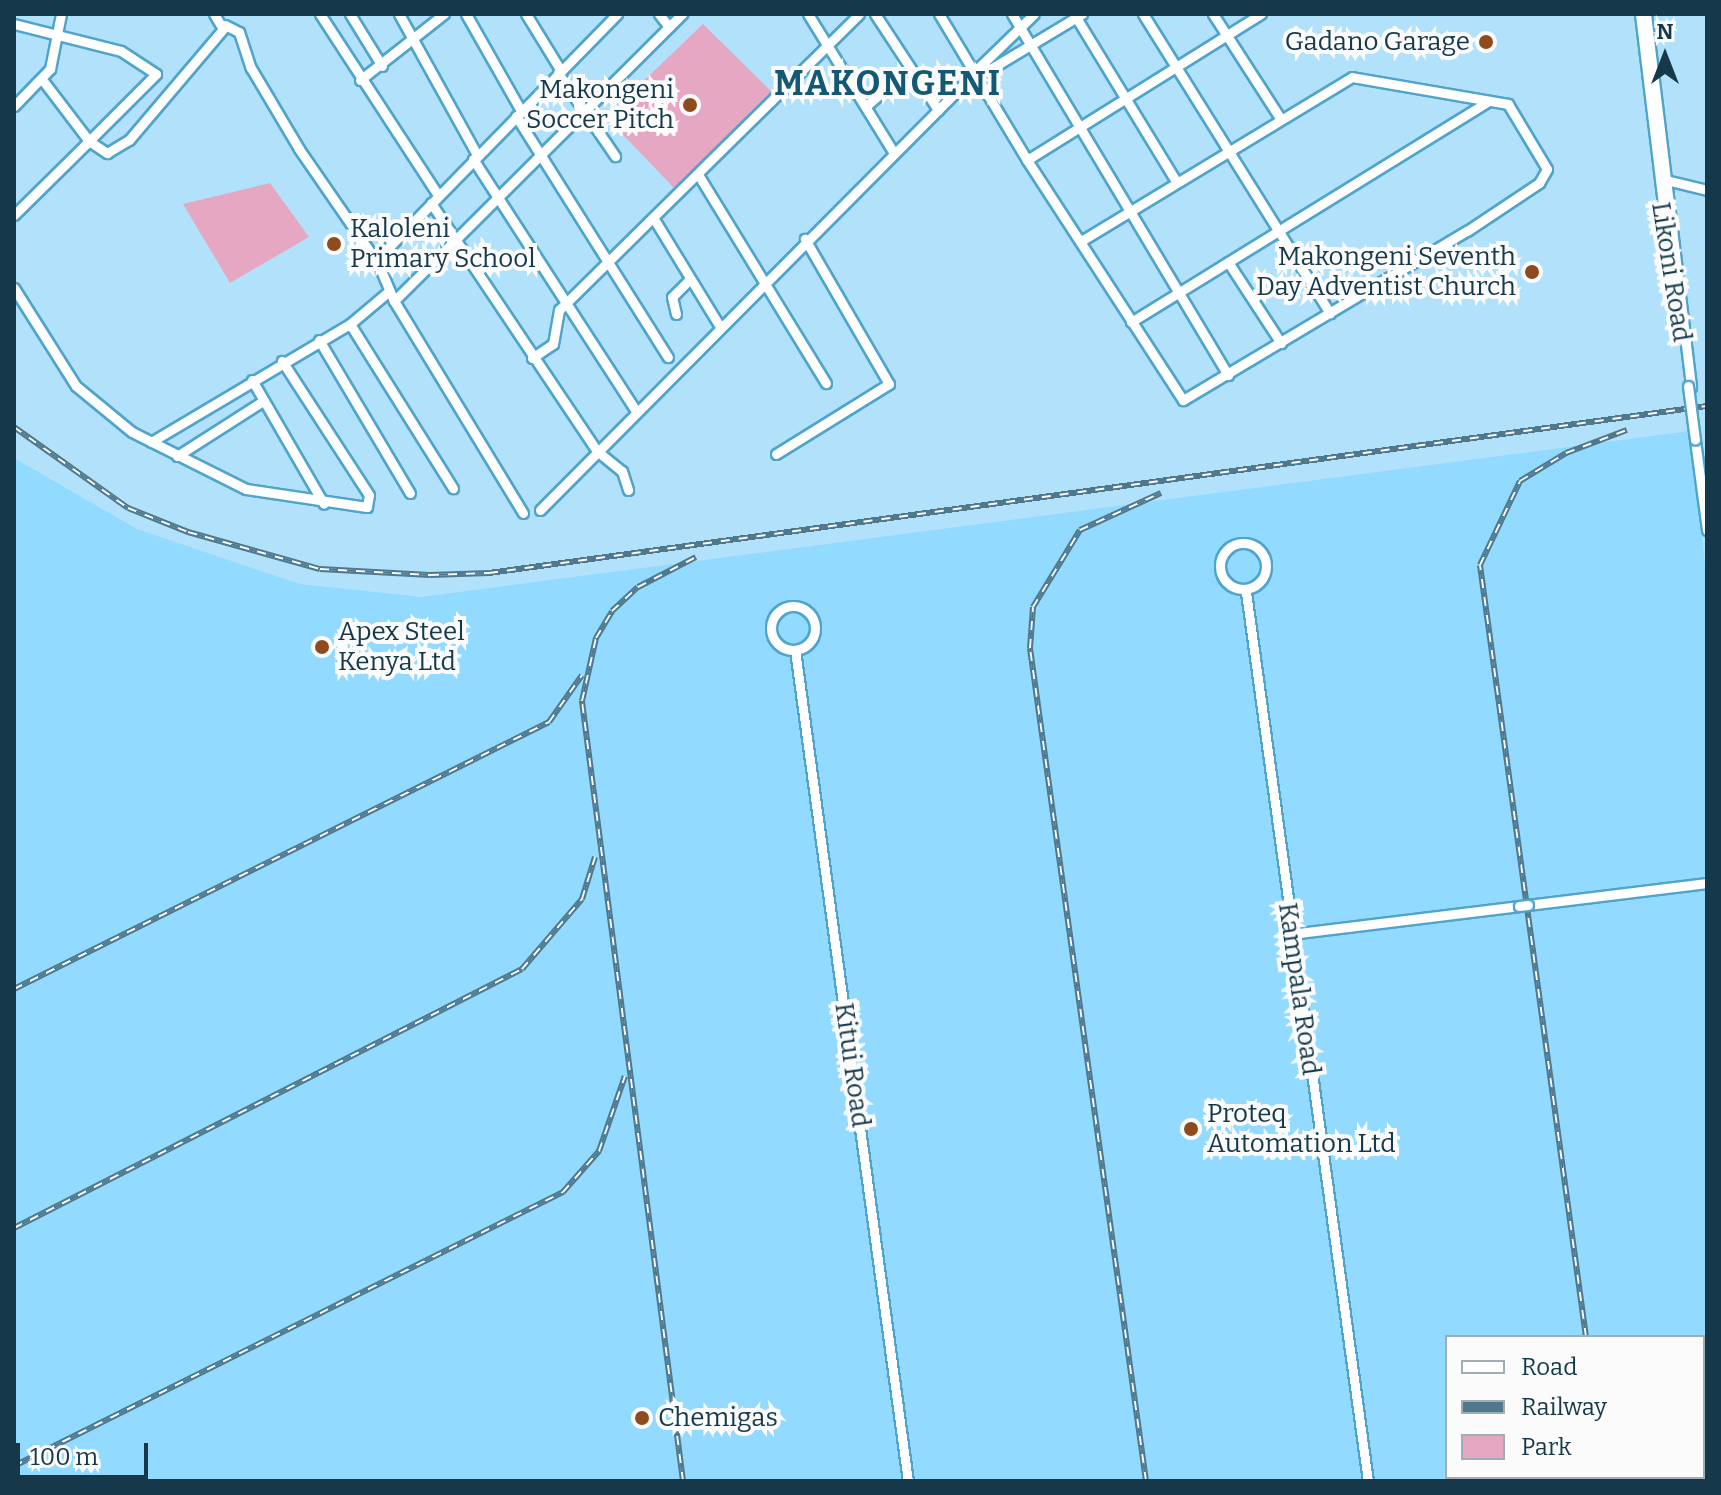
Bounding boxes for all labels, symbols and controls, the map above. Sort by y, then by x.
north arrow [1625,16,1705,96]
text: N [1657,18,1673,45]
place label: Gadano Garage [1285,26,1470,58]
marker: Gadano Garage [1477,33,1495,51]
district label: MAKONGENI [774,64,1002,104]
place label: Makongeni Soccer Pitch [526,74,674,136]
marker: Makongeni Soccer Pitch [681,96,699,114]
street label: Likoni Road [1645,200,1697,344]
place label: Kaloleni Primary School [350,213,536,274]
marker: Kaloleni Primary School [325,235,343,253]
place label: Makongeni Seventh Day Adventist Church [1256,241,1516,302]
marker: Makongeni Seventh Day Adventist Church [1523,263,1541,281]
place label: Apex Steel Kenya Ltd [338,616,465,678]
marker: Apex Steel Kenya Ltd [313,638,331,656]
street label: Kampala Road [1271,901,1327,1077]
street label: Kitui Road [828,1001,876,1129]
place label: Proteq Automation Ltd [1207,1098,1396,1160]
marker: Proteq Automation Ltd [1182,1120,1200,1138]
legend [1445,1335,1705,1479]
text: Road [1521,1353,1577,1381]
text: Railway [1521,1393,1607,1421]
place label: Chemigas [658,1402,778,1434]
marker: Chemigas [633,1409,651,1427]
scale bar [20,1427,152,1477]
text: Park [1521,1433,1572,1461]
text: 100 m [30,1443,98,1471]

